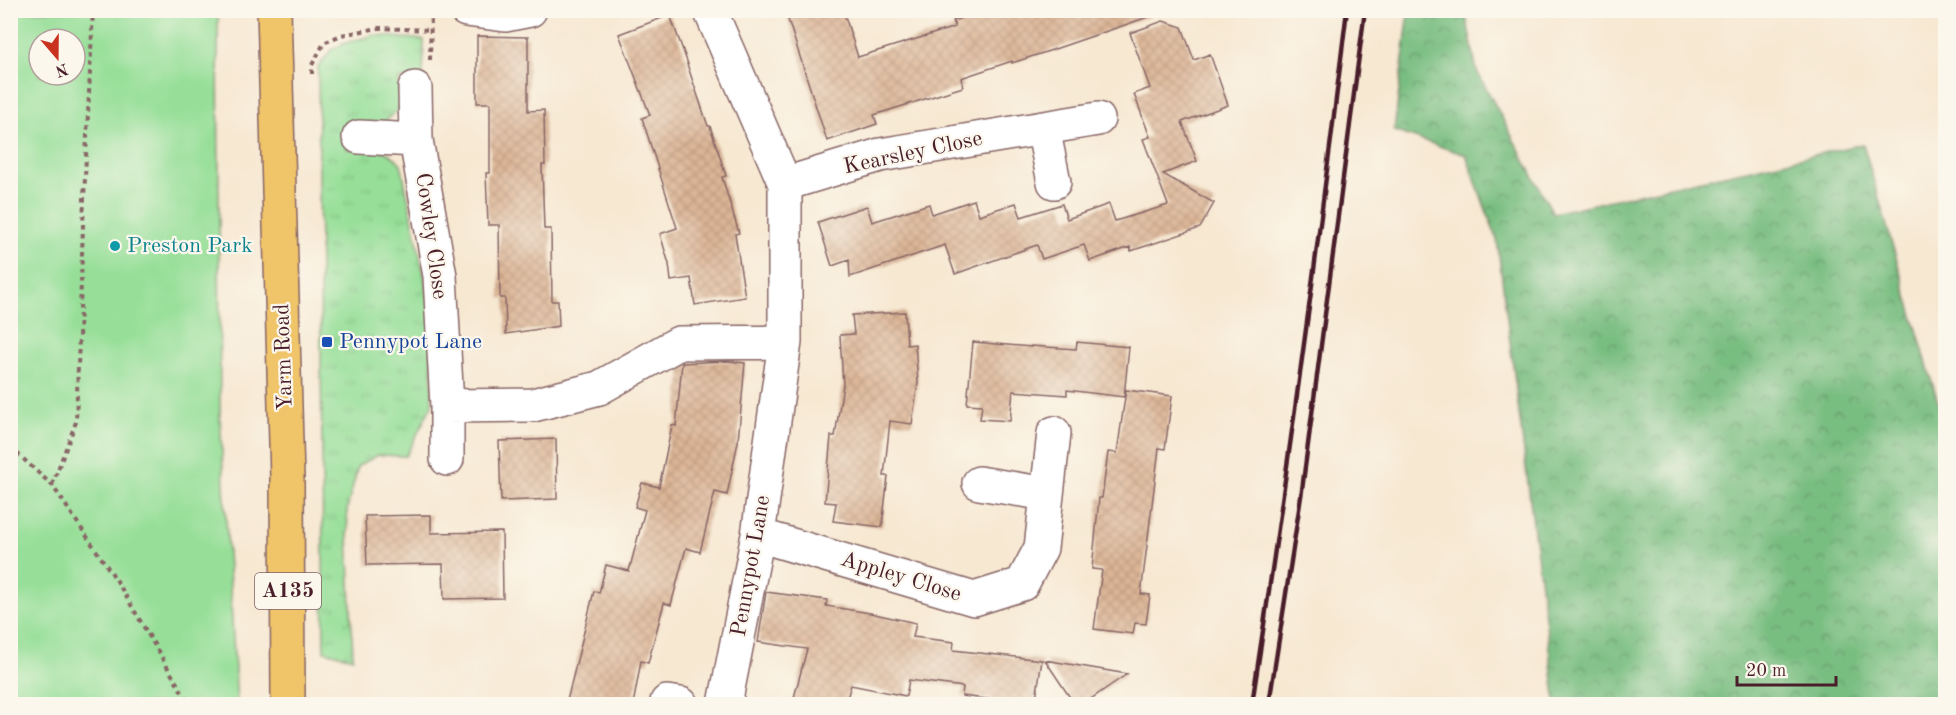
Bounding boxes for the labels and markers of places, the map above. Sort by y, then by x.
place label: Preston Park [127,235,253,257]
marker: Preston Park [108,239,122,253]
place label: Pennypot Lane [339,331,482,353]
marker: Pennypot Lane [320,335,334,349]

